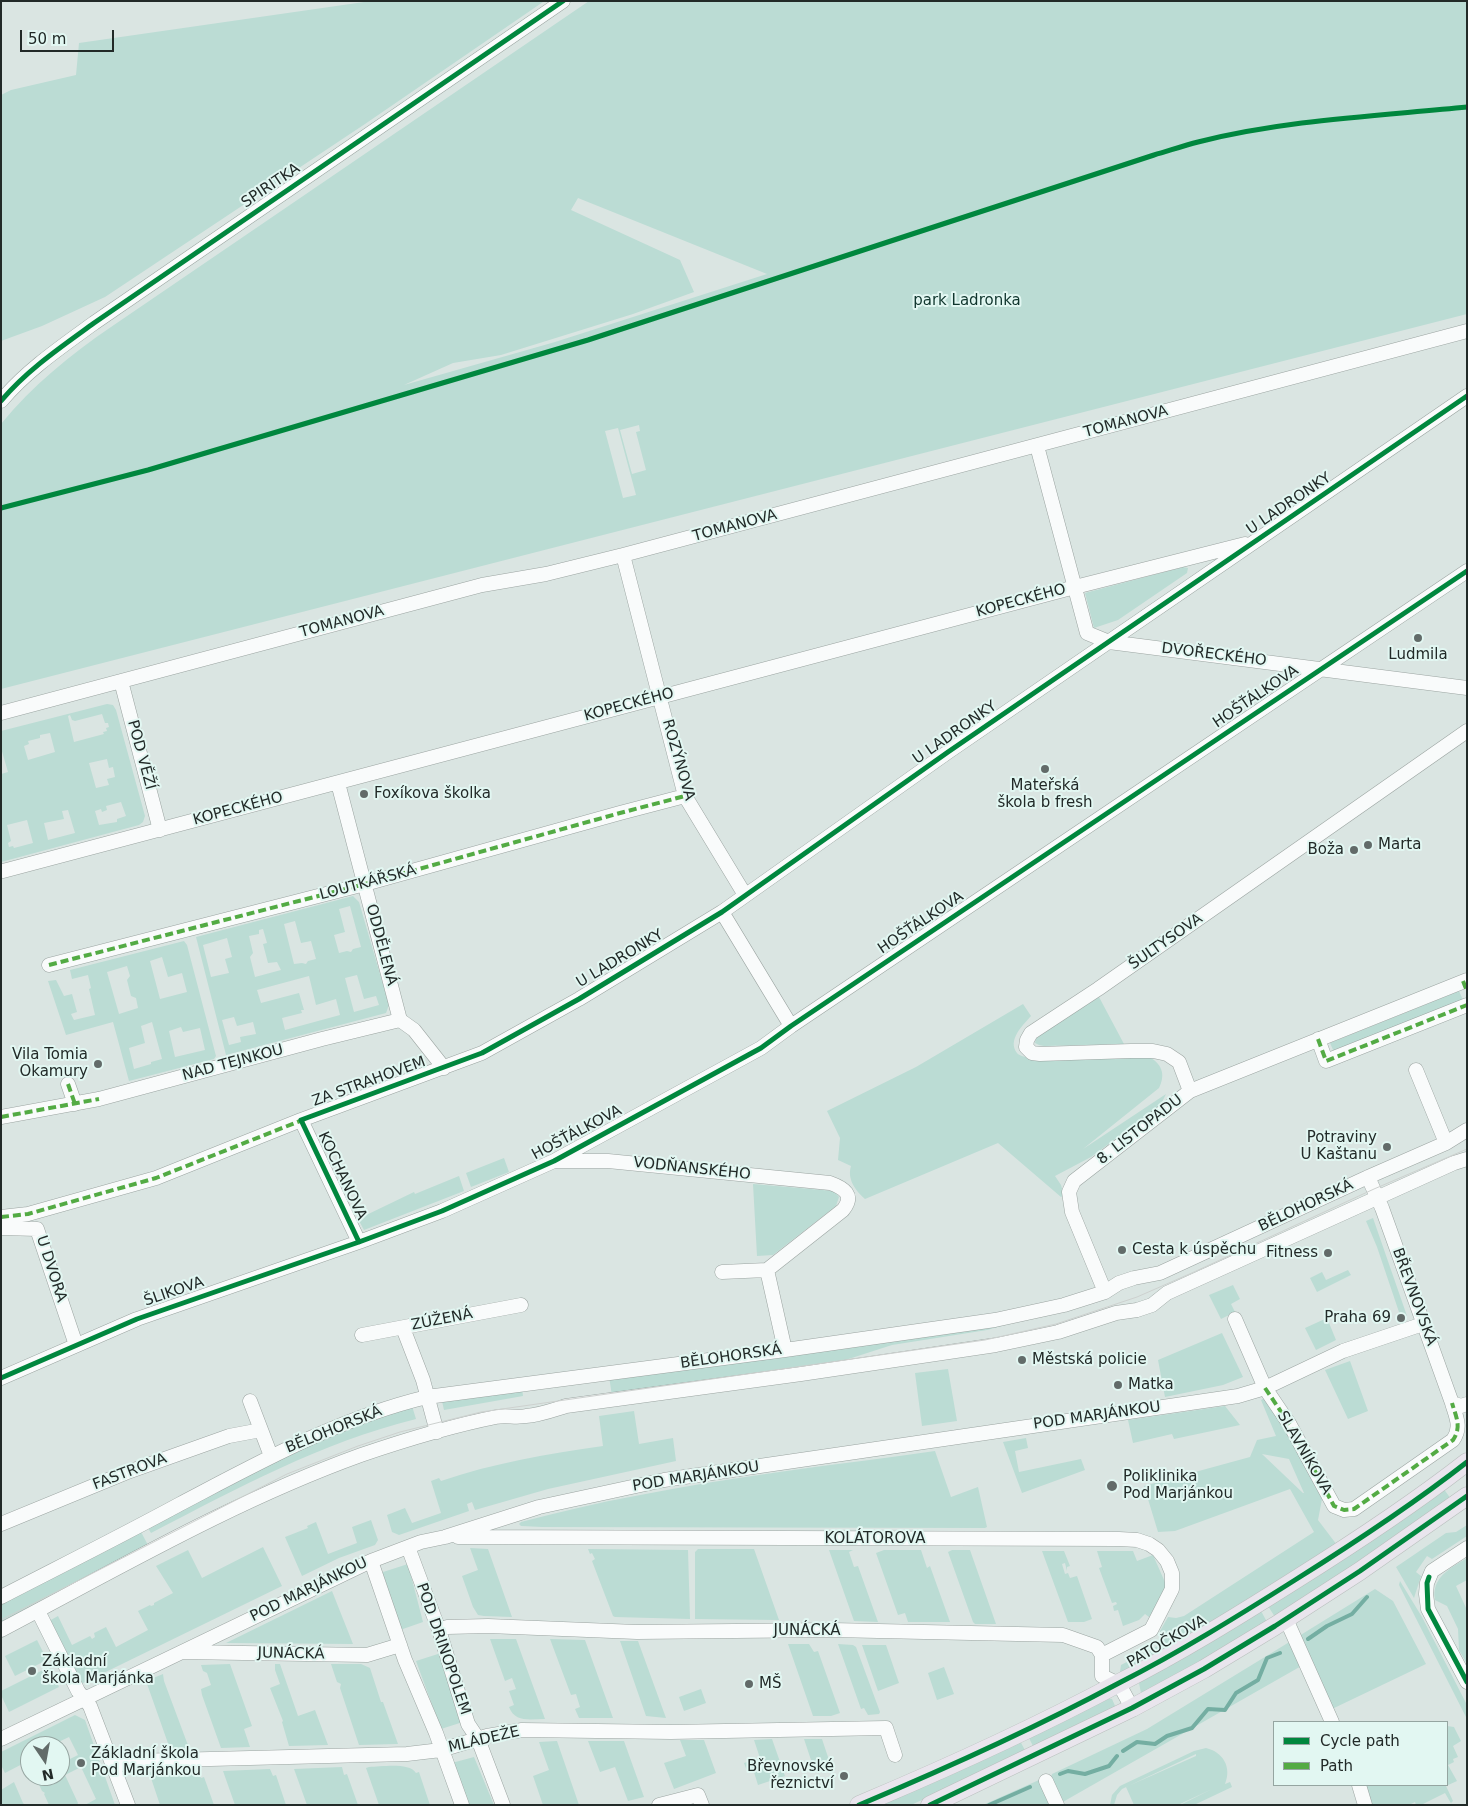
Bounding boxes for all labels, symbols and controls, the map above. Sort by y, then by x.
scale bar [22,20,116,52]
text: 50 m [28,30,66,48]
street label: SPIRITKA [238,160,304,212]
park label: park Ladronka [913,292,1021,310]
street label: TOMANOVA [1082,402,1170,442]
street label: U LADRONKY [1243,469,1335,539]
street label: TOMANOVA [691,506,779,546]
street label: KOPECKÉHO [974,580,1068,622]
street label: TOMANOVA [298,602,386,642]
marker: Ludmila [1412,632,1424,644]
street label: DVOŘECKÉHO [1160,640,1268,670]
place label: Ludmila [1388,646,1448,664]
street label: HOŠŤÁLKOVA [1210,662,1302,732]
street label: KOPECKÉHO [582,684,676,726]
street label: U LADRONKY [910,697,1000,769]
street label: ROZÝNOVA [658,717,698,803]
street label: POD VĚŽÍ [123,718,159,792]
marker: Mateřská škola b fresh [1039,763,1051,775]
place label: Mateřská škola b fresh [997,777,1093,812]
place label: Foxíkova školka [374,785,491,803]
street label: KOPECKÉHO [191,788,285,830]
marker: Foxíkova školka [358,788,370,800]
place label: Marta [1378,836,1421,854]
marker: Marta [1362,839,1374,851]
place label: Boža [1307,841,1344,859]
marker: Boža [1348,844,1360,856]
street label: LOUTKÁŘSKÁ [318,861,418,905]
street label: HOŠŤÁLKOVA [875,888,967,958]
street label: ODDĚLENÁ [361,902,401,988]
street label: ŠULTYSOVA [1126,910,1206,974]
street label: U LADRONKY [573,926,667,992]
street label: NAD TEJNKOU [180,1041,286,1085]
place label: Vila Tomia Okamury [12,1046,88,1081]
street label: ZA STRAHOVEM [310,1053,428,1111]
marker: Vila Tomia Okamury [92,1058,104,1070]
street label: 8. LISTOPADU [1094,1091,1186,1169]
street label: HOŠŤÁLKOVA [529,1102,625,1164]
street label: KOCHANOVA [314,1129,370,1223]
place label: Potraviny U Kaštanu [1301,1129,1377,1164]
marker: Potraviny U Kaštanu [1381,1141,1393,1153]
street label: VODŇANSKÉHO [632,1154,752,1184]
street label: BĚLOHORSKÁ [1256,1176,1356,1236]
street label: U DVORA [32,1233,70,1305]
place label: Cesta k úspěchu [1132,1241,1256,1259]
marker: Cesta k úspěchu [1116,1244,1128,1256]
place label: Fitness [1266,1244,1318,1262]
street label: BŘEVNOVSKÁ [1388,1246,1440,1348]
marker: Fitness [1322,1247,1334,1259]
street label: ŠLIKOVA [142,1273,206,1311]
street label: ZÚŽENÁ [410,1305,474,1335]
place label: Praha 69 [1324,1309,1391,1327]
marker: Praha 69 [1395,1312,1407,1324]
street label: BĚLOHORSKÁ [679,1341,783,1373]
place label: Městská policie [1032,1351,1147,1369]
marker: Městská policie [1016,1354,1028,1366]
place label: Matka [1128,1376,1174,1394]
marker: Matka [1112,1379,1124,1391]
street label: POD MARJÁNKOU [1032,1398,1162,1434]
street label: BĚLOHORSKÁ [283,1403,385,1457]
street label: SLAVNÍKOVA [1273,1408,1335,1498]
street label: FASTROVA [90,1450,170,1494]
street label: POD MARJÁNKOU [631,1458,761,1496]
place label: Poliklinika Pod Marjánkou [1123,1468,1233,1503]
marker: Poliklinika Pod Marjánkou [1105,1479,1119,1493]
street label: KOLÁTOROVA [824,1530,926,1548]
street label: POD MARJÁNKOU [247,1554,371,1626]
street label: POD DRINOPOLEM [412,1581,474,1717]
street label: PATOČKOVA [1124,1612,1210,1672]
street label: JUNÁCKÁ [774,1622,840,1640]
street label: JUNÁCKÁ [257,1644,325,1664]
place label: Základní škola Marjánka [42,1653,154,1688]
marker: Základní škola Marjánka [26,1665,38,1677]
place label: MŠ [759,1675,781,1693]
marker: MŠ [743,1678,755,1690]
legend [1273,1721,1448,1786]
street label: MLÁDEŽE [447,1723,521,1757]
text: Cycle path [1320,1732,1400,1750]
north arrow [20,1736,70,1786]
place label: Základní škola Pod Marjánkou [91,1745,201,1780]
marker: Základní škola Pod Marjánkou [75,1757,87,1769]
text: Path [1320,1757,1353,1775]
place label: Břevnovské řeznictví [747,1758,834,1793]
text: N [41,1766,55,1784]
marker: Břevnovské řeznictví [838,1770,850,1782]

